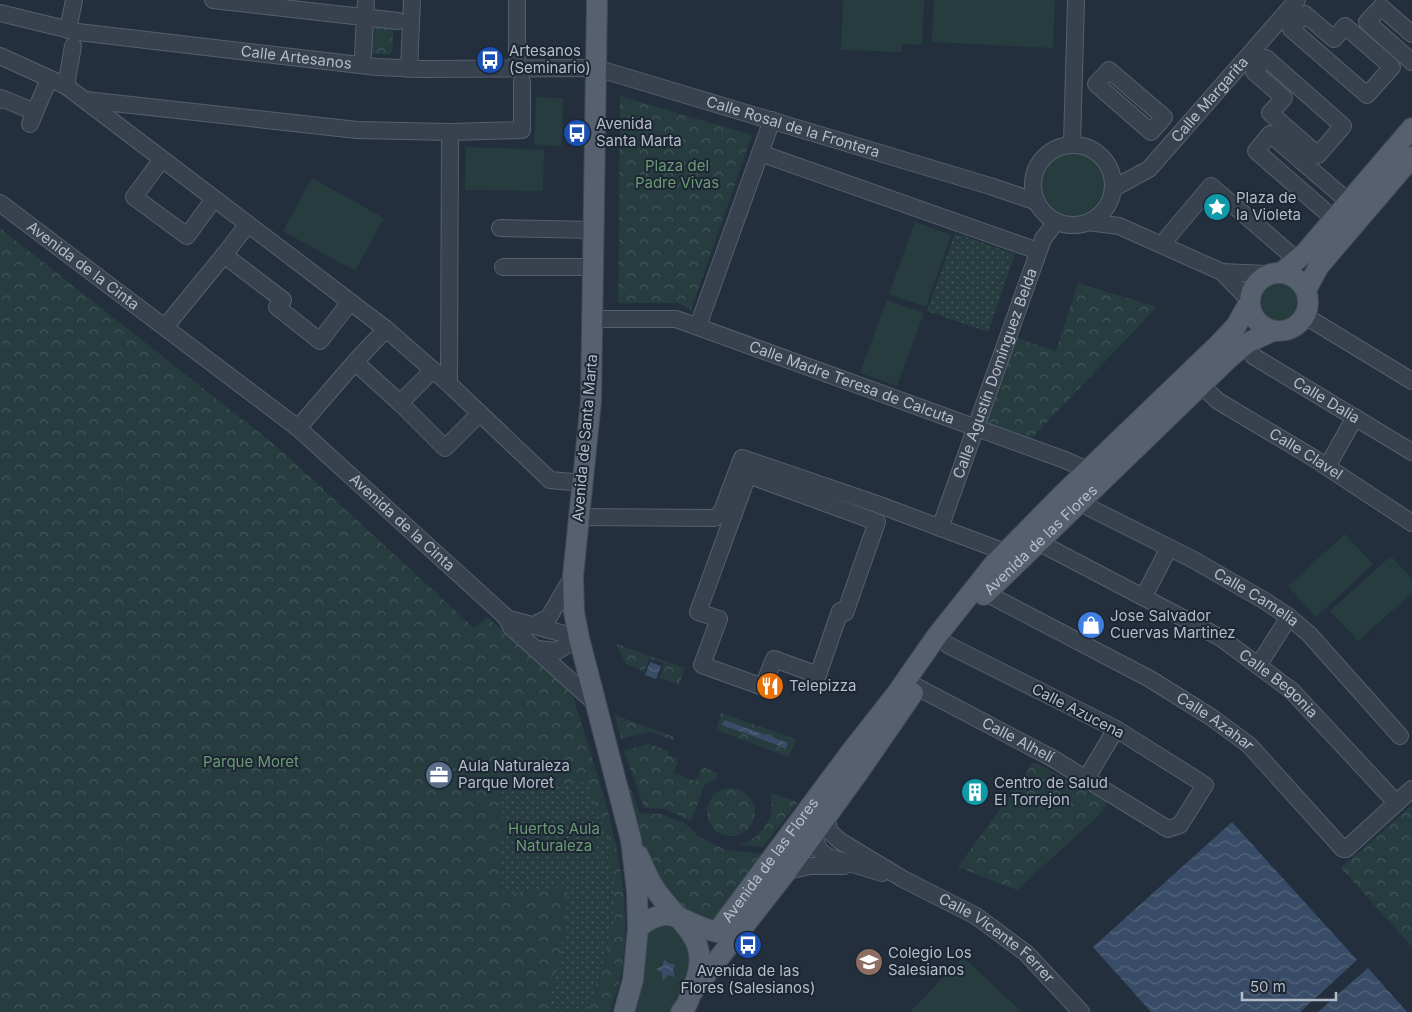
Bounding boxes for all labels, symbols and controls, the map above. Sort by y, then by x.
street label: Calle Artesanos [240,41,353,73]
place label: Artesanos (Seminario) [509,41,591,77]
bus stop icon: Artesanos (Seminario) [475,45,505,75]
street label: Calle Margarita [1167,53,1252,146]
street label: Calle Rosal de la Frontera [704,92,882,161]
place label: Avenida Santa Marta [596,114,682,150]
bus stop icon: Avenida Santa Marta [562,118,592,148]
park label: Plaza del Padre Vivas [635,156,719,192]
place label: Plaza de la Violeta [1236,188,1301,224]
place icon: Plaza de la Violeta [1202,192,1232,222]
street label: Avenida de la Cinta [23,217,143,314]
street label: Calle Agustín Domínguez Belda [948,266,1041,481]
street label: Calle Madre Teresa de Calcuta [747,336,957,428]
street label: Avenida de Santa Marta [568,353,601,523]
street label: Calle Dalia [1290,372,1363,427]
street label: Calle Clavel [1266,424,1347,484]
street label: Avenida de la Cinta [346,469,459,575]
street label: Avenida de las Flores [980,480,1101,599]
street label: Calle Camelia [1210,564,1303,630]
place label: Jose Salvador Cuervas Martinez [1110,606,1235,642]
shop icon: Jose Salvador Cuervas Martinez [1076,610,1106,640]
street label: Calle Begonia [1235,645,1322,722]
restaurant icon: Telepizza [755,671,785,701]
place label: Telepizza [789,676,856,695]
street label: Calle Azucena [1029,679,1128,742]
street label: Calle Azahar [1173,688,1259,754]
street label: Calle Alhelí [979,713,1058,766]
park label: Parque Moret [203,752,299,771]
place label: Aula Naturaleza Parque Moret [458,756,570,792]
office icon: Aula Naturaleza Parque Moret [424,760,454,790]
place label: Centro de Salud El Torrejon [994,773,1108,809]
building icon: Centro de Salud El Torrejon [960,777,990,807]
street label: Avenida de las Flores [717,794,823,926]
park label: Huertos Aula Naturaleza [508,819,600,855]
street label: Calle Vicente Ferrer [936,889,1059,987]
bus stop icon: Avenida de las Flores (Salesianos) [733,930,763,960]
place label: Colegio Los Salesianos [888,943,972,979]
school or university icon: Colegio Los Salesianos [854,947,884,977]
place label: Avenida de las Flores (Salesianos) [681,961,815,997]
scale bar [1242,970,1336,1002]
text: 50 m [1250,977,1286,996]

